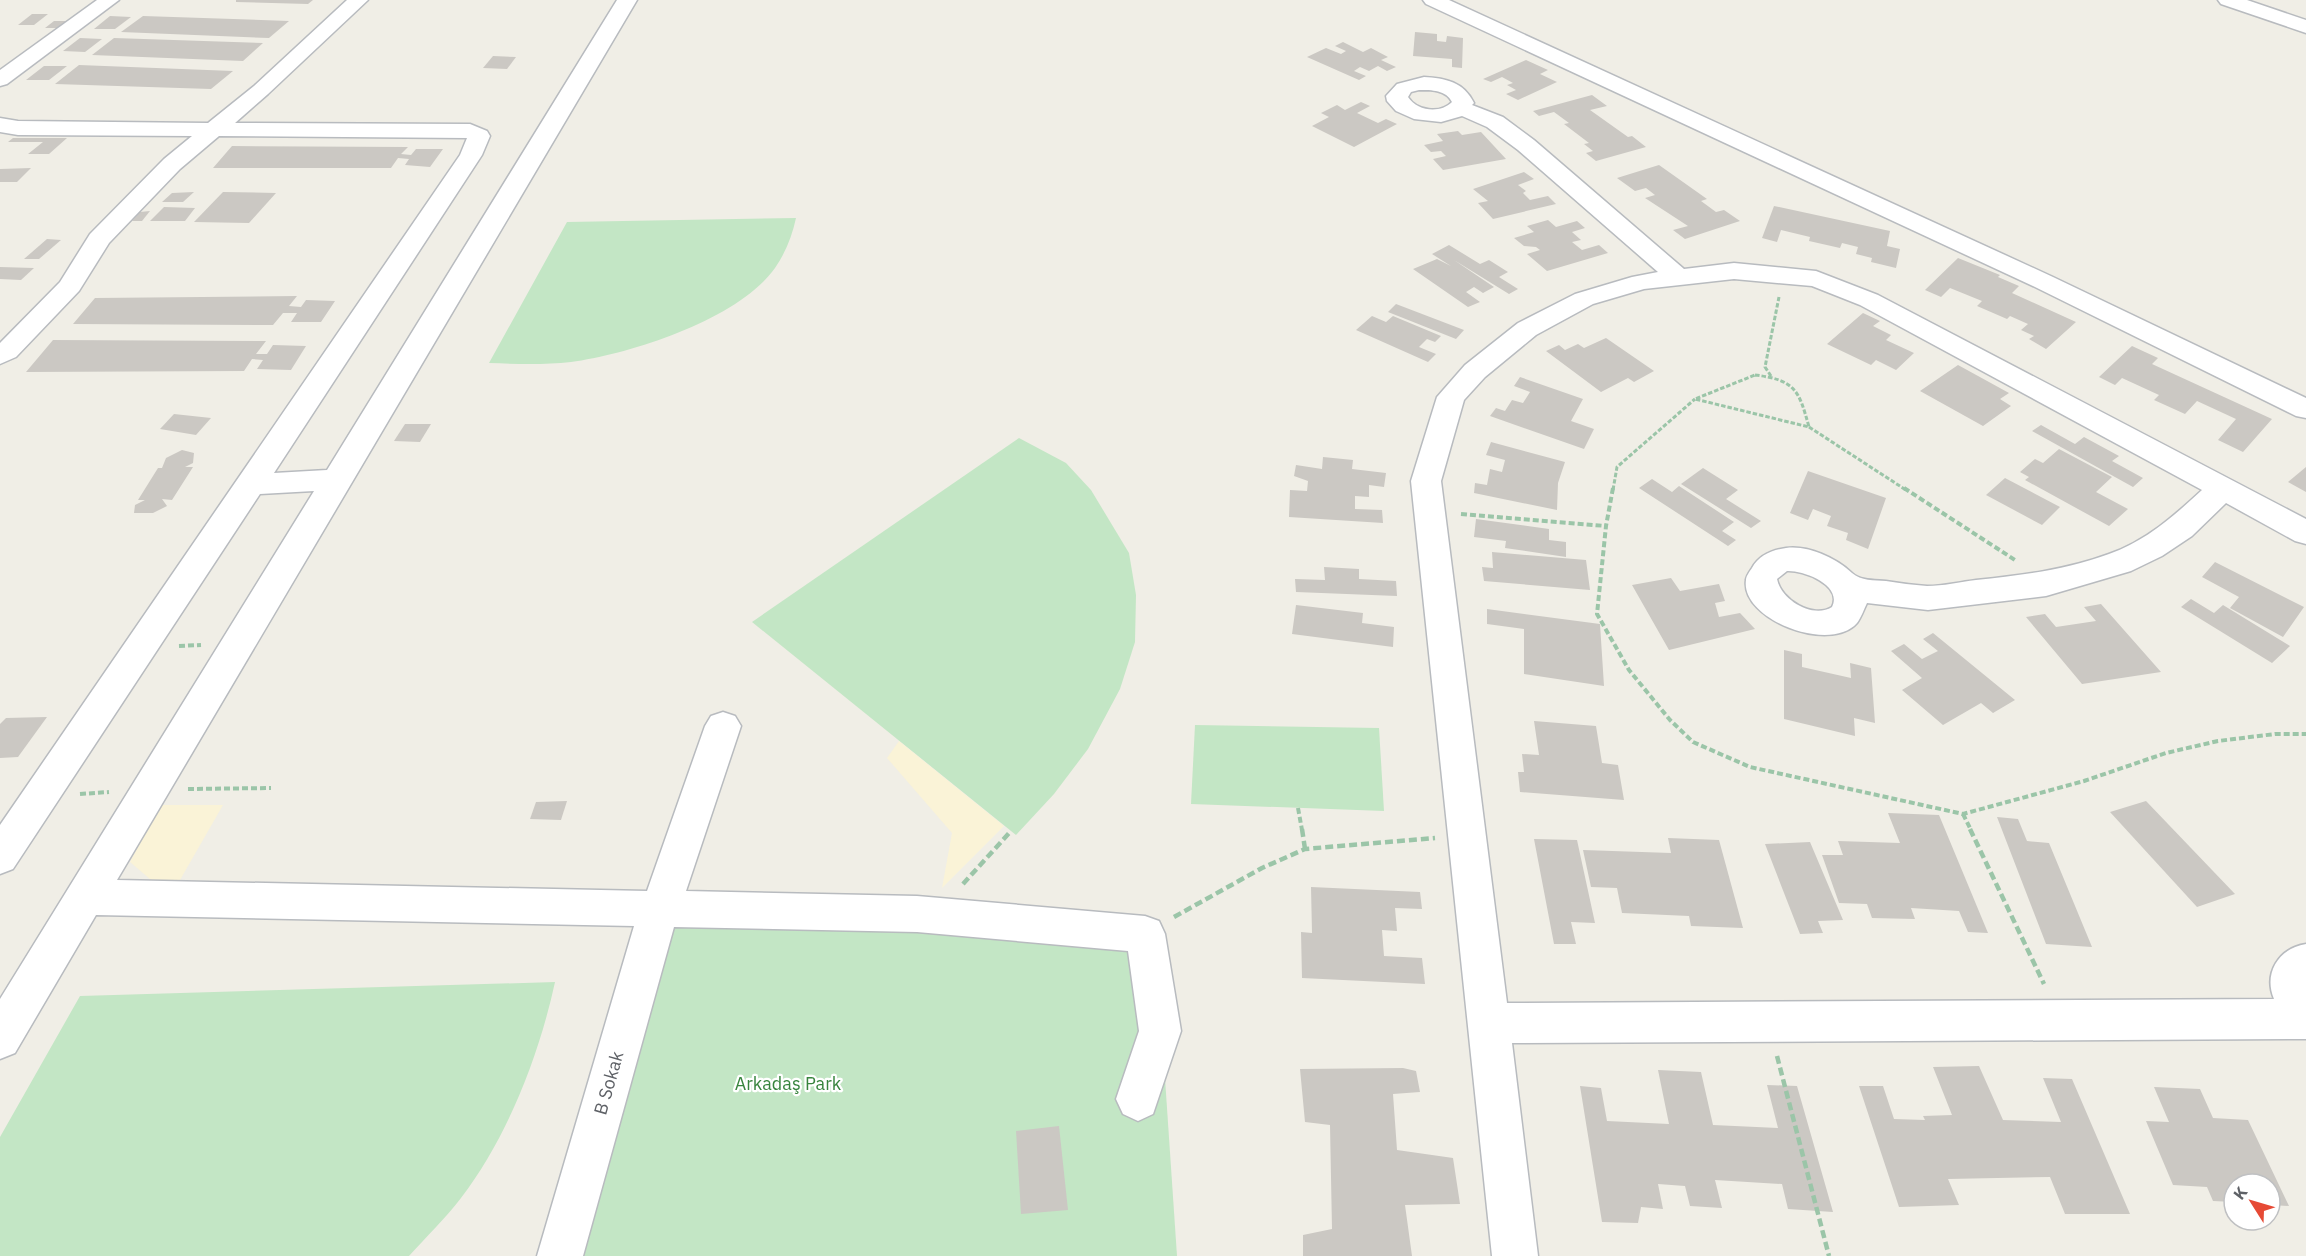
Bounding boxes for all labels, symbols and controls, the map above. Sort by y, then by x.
street label: B Sokak [589,1048,629,1117]
park label: Arkadaş Park [735,1072,842,1095]
north arrow [2222,1172,2282,1232]
text: K [2229,1183,2251,1203]

